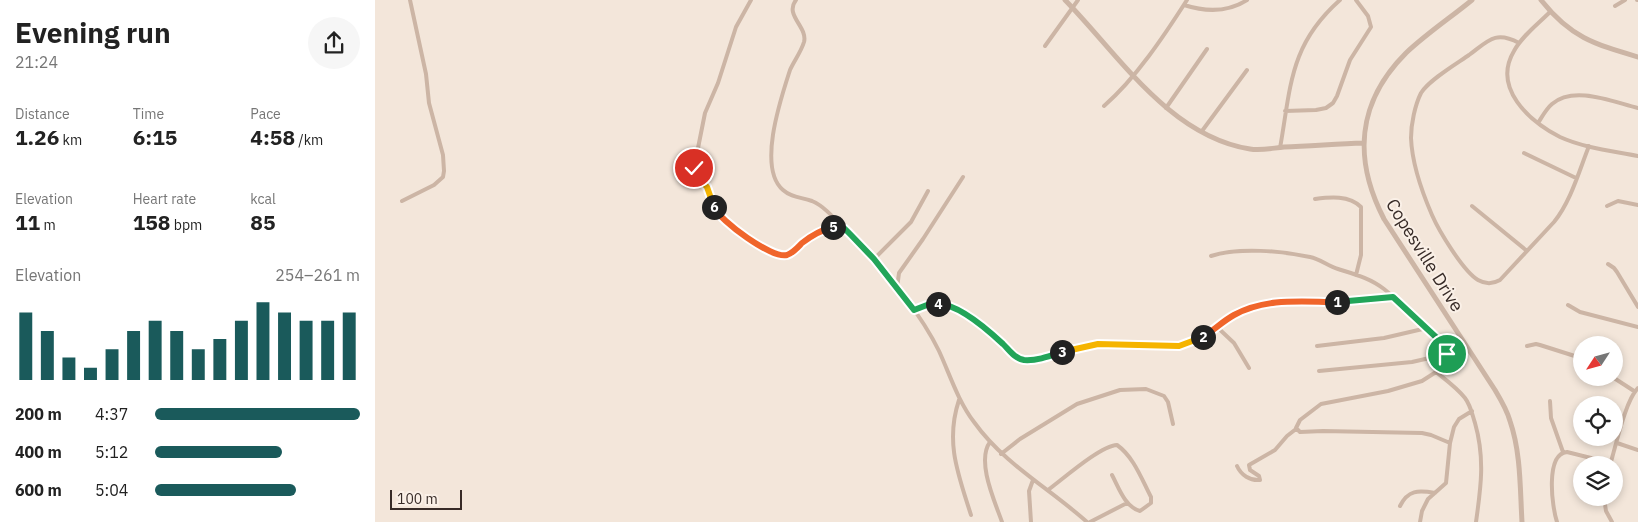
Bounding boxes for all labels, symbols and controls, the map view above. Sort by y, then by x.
text: Evening run [15,14,171,51]
button: share [308,17,360,69]
text: 21:24 [15,52,58,72]
text: Distance [15,105,70,123]
text: Time [133,105,164,123]
text: Pace [250,105,281,123]
text: 1.26 [15,123,59,151]
text: 6:15 [133,123,177,151]
text: 4:58 [250,123,295,151]
text: km [59,131,82,149]
text: /km [295,131,323,149]
pin [673,147,715,189]
icon: check [680,154,708,182]
text: Elevation [15,190,73,208]
text: Heart rate [133,190,196,208]
text: kcal [250,190,276,208]
pin: 6 [701,194,727,220]
street label: Copesville Drive [1381,194,1469,316]
text: 6 [710,198,719,216]
text: 11 [15,208,40,236]
text: 158 [133,208,170,236]
text: 85 [250,208,276,236]
pin: 5 [821,214,845,240]
text: m [40,216,56,234]
text: bpm [170,216,202,234]
text: 5 [829,218,838,236]
text: Elevation [15,265,81,285]
text: 254–261 m [275,265,360,285]
pin: 1 [1325,290,1349,314]
pin: 4 [925,292,951,316]
text: 1 [1333,293,1342,311]
text: 4 [934,295,943,313]
pin: 2 [1191,324,1215,350]
text: 2 [1199,328,1208,346]
pin [1426,333,1468,375]
north arrow [1573,336,1623,386]
map controls [1573,336,1623,506]
pin: 3 [1049,340,1075,364]
icon: arrive [1433,340,1461,368]
text: 3 [1058,343,1067,361]
button: locate [1573,396,1623,446]
text: 200 m [15,404,62,424]
text: 4:37 [95,404,128,424]
text: 400 m [15,442,62,462]
text: 5:12 [95,442,128,462]
button: layers [1573,456,1623,506]
text: 600 m [15,480,62,500]
text: 5:04 [95,480,128,500]
scale bar [390,487,463,510]
text: 100 m [397,490,438,508]

